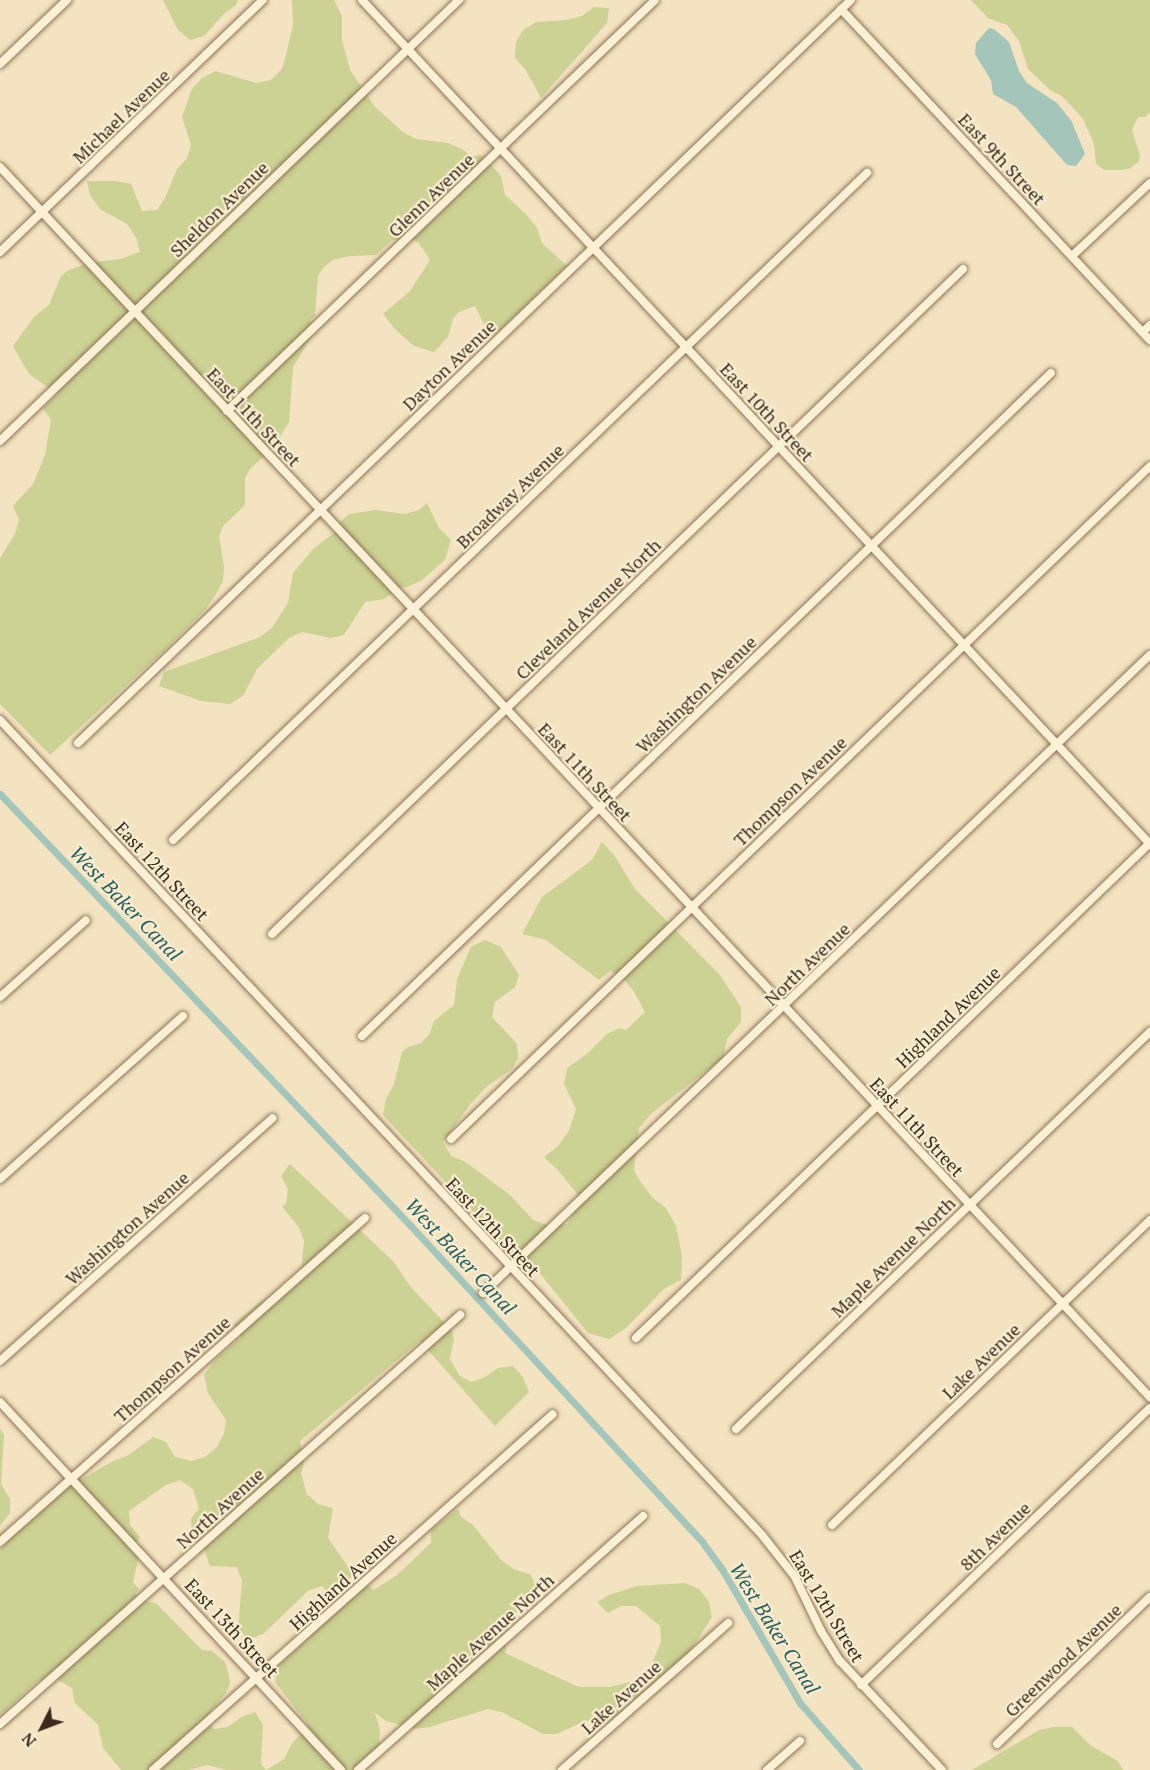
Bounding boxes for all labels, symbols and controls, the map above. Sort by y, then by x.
street label: Michael Avenue [68,64,174,168]
street label: East 9th Street [954,109,1050,209]
street label: Glenn Avenue [383,148,479,242]
street label: Sheldon Avenue [165,157,273,261]
street label: Dayton Avenue [398,315,500,415]
street label: East 10th Street [716,358,818,466]
street label: East 11th Street [203,363,305,471]
street label: Broadway Avenue [452,439,568,553]
street label: Cleveland Avenue North [511,534,665,684]
street label: Washington Avenue [631,631,761,757]
street label: East 11th Street [534,718,636,826]
street label: Thompson Avenue [729,731,851,851]
street label: East 12th Street [111,817,213,925]
water label: West Baker Canal [65,840,187,966]
street label: North Avenue [760,918,854,1010]
street label: Highland Avenue [891,962,1005,1072]
street label: East 11th Street [866,1073,968,1181]
street label: Washington Avenue [61,1167,193,1289]
street label: East 12th Street [442,1173,544,1281]
street label: Maple Avenue North [826,1192,960,1322]
water label: West Baker Canal [401,1193,521,1319]
street label: Thompson Avenue [109,1311,235,1427]
street label: Lake Avenue [937,1318,1025,1404]
street label: North Avenue [172,1463,268,1553]
street label: 8th Avenue [955,1497,1035,1575]
street label: Highland Avenue [285,1527,401,1635]
street label: East 12th Street [785,1546,869,1666]
water label: West Baker Canal [725,1558,825,1698]
street label: Maple Avenue North [422,1569,558,1695]
street label: East 13th Street [181,1574,283,1682]
street label: Greenwood Avenue [1000,1599,1126,1721]
street label: Lake Avenue [576,1655,666,1739]
north arrow [12,1698,72,1758]
text: N [16,1728,41,1752]

